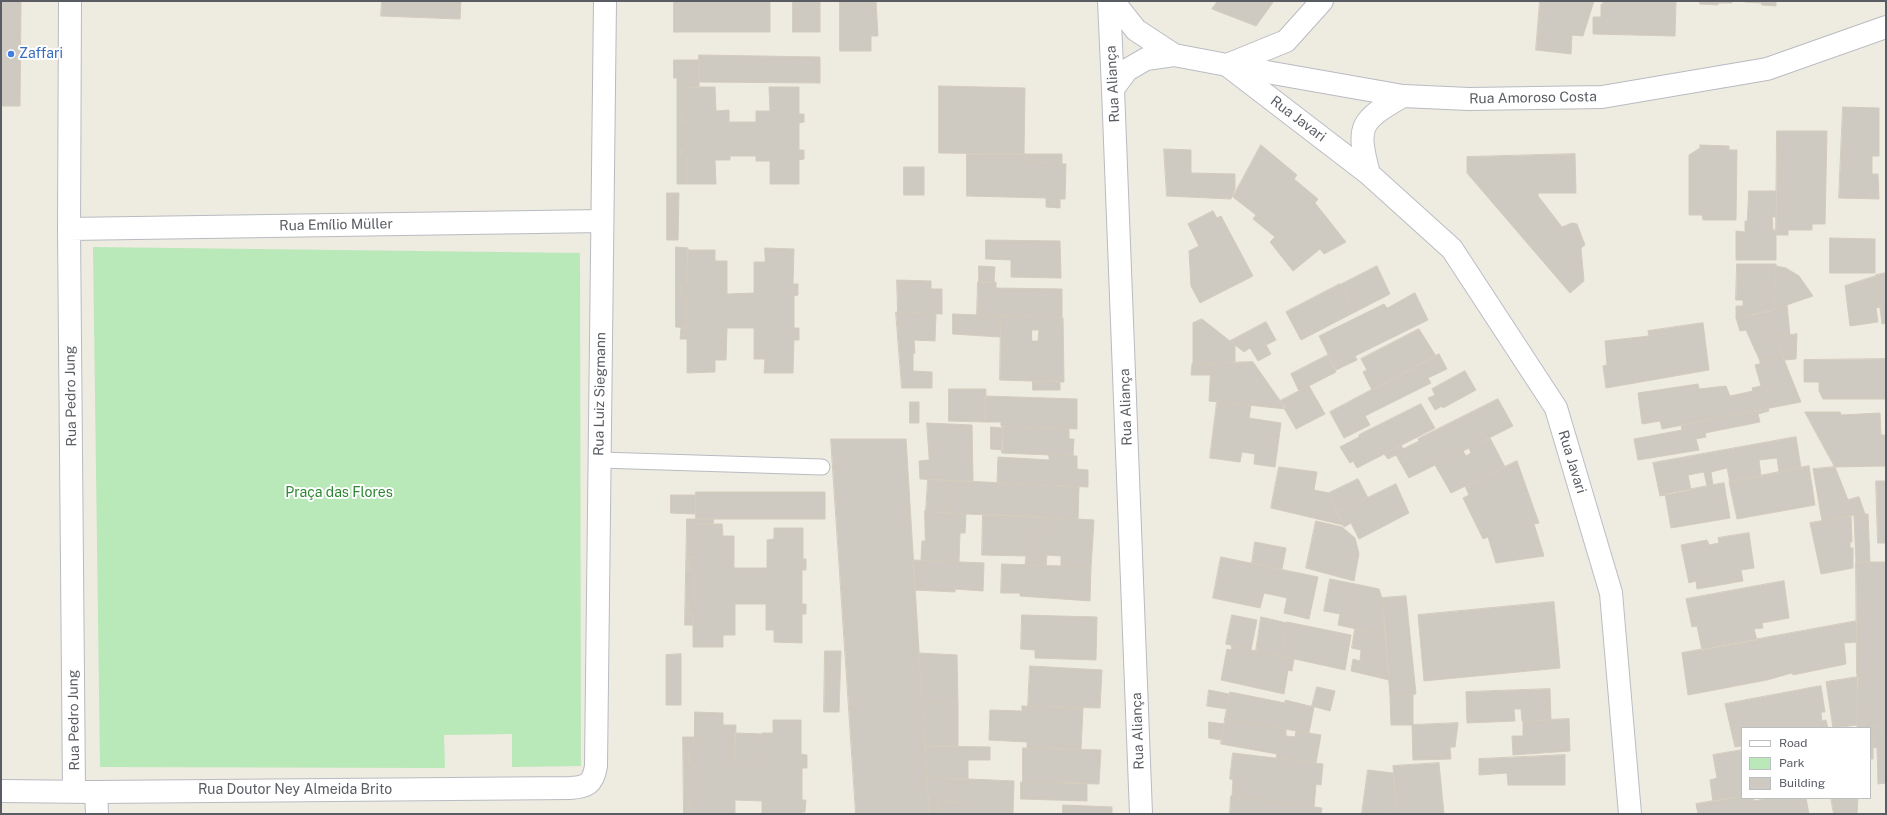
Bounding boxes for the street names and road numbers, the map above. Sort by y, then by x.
street label: Rua Aliança [1103,45,1123,123]
street label: Rua Amoroso Costa [1469,88,1597,108]
street label: Rua Javari [1267,93,1329,145]
street label: Rua Emílio Müller [279,216,393,234]
street label: Rua Luiz Siegmann [591,332,609,456]
street label: Rua Pedro Jung [62,345,80,447]
street label: Rua Aliança [1116,368,1136,446]
street label: Rua Javari [1554,428,1590,496]
street label: Rua Pedro Jung [65,669,83,771]
street label: Rua Aliança [1128,692,1148,770]
street label: Rua Doutor Ney Almeida Brito [198,782,392,798]

